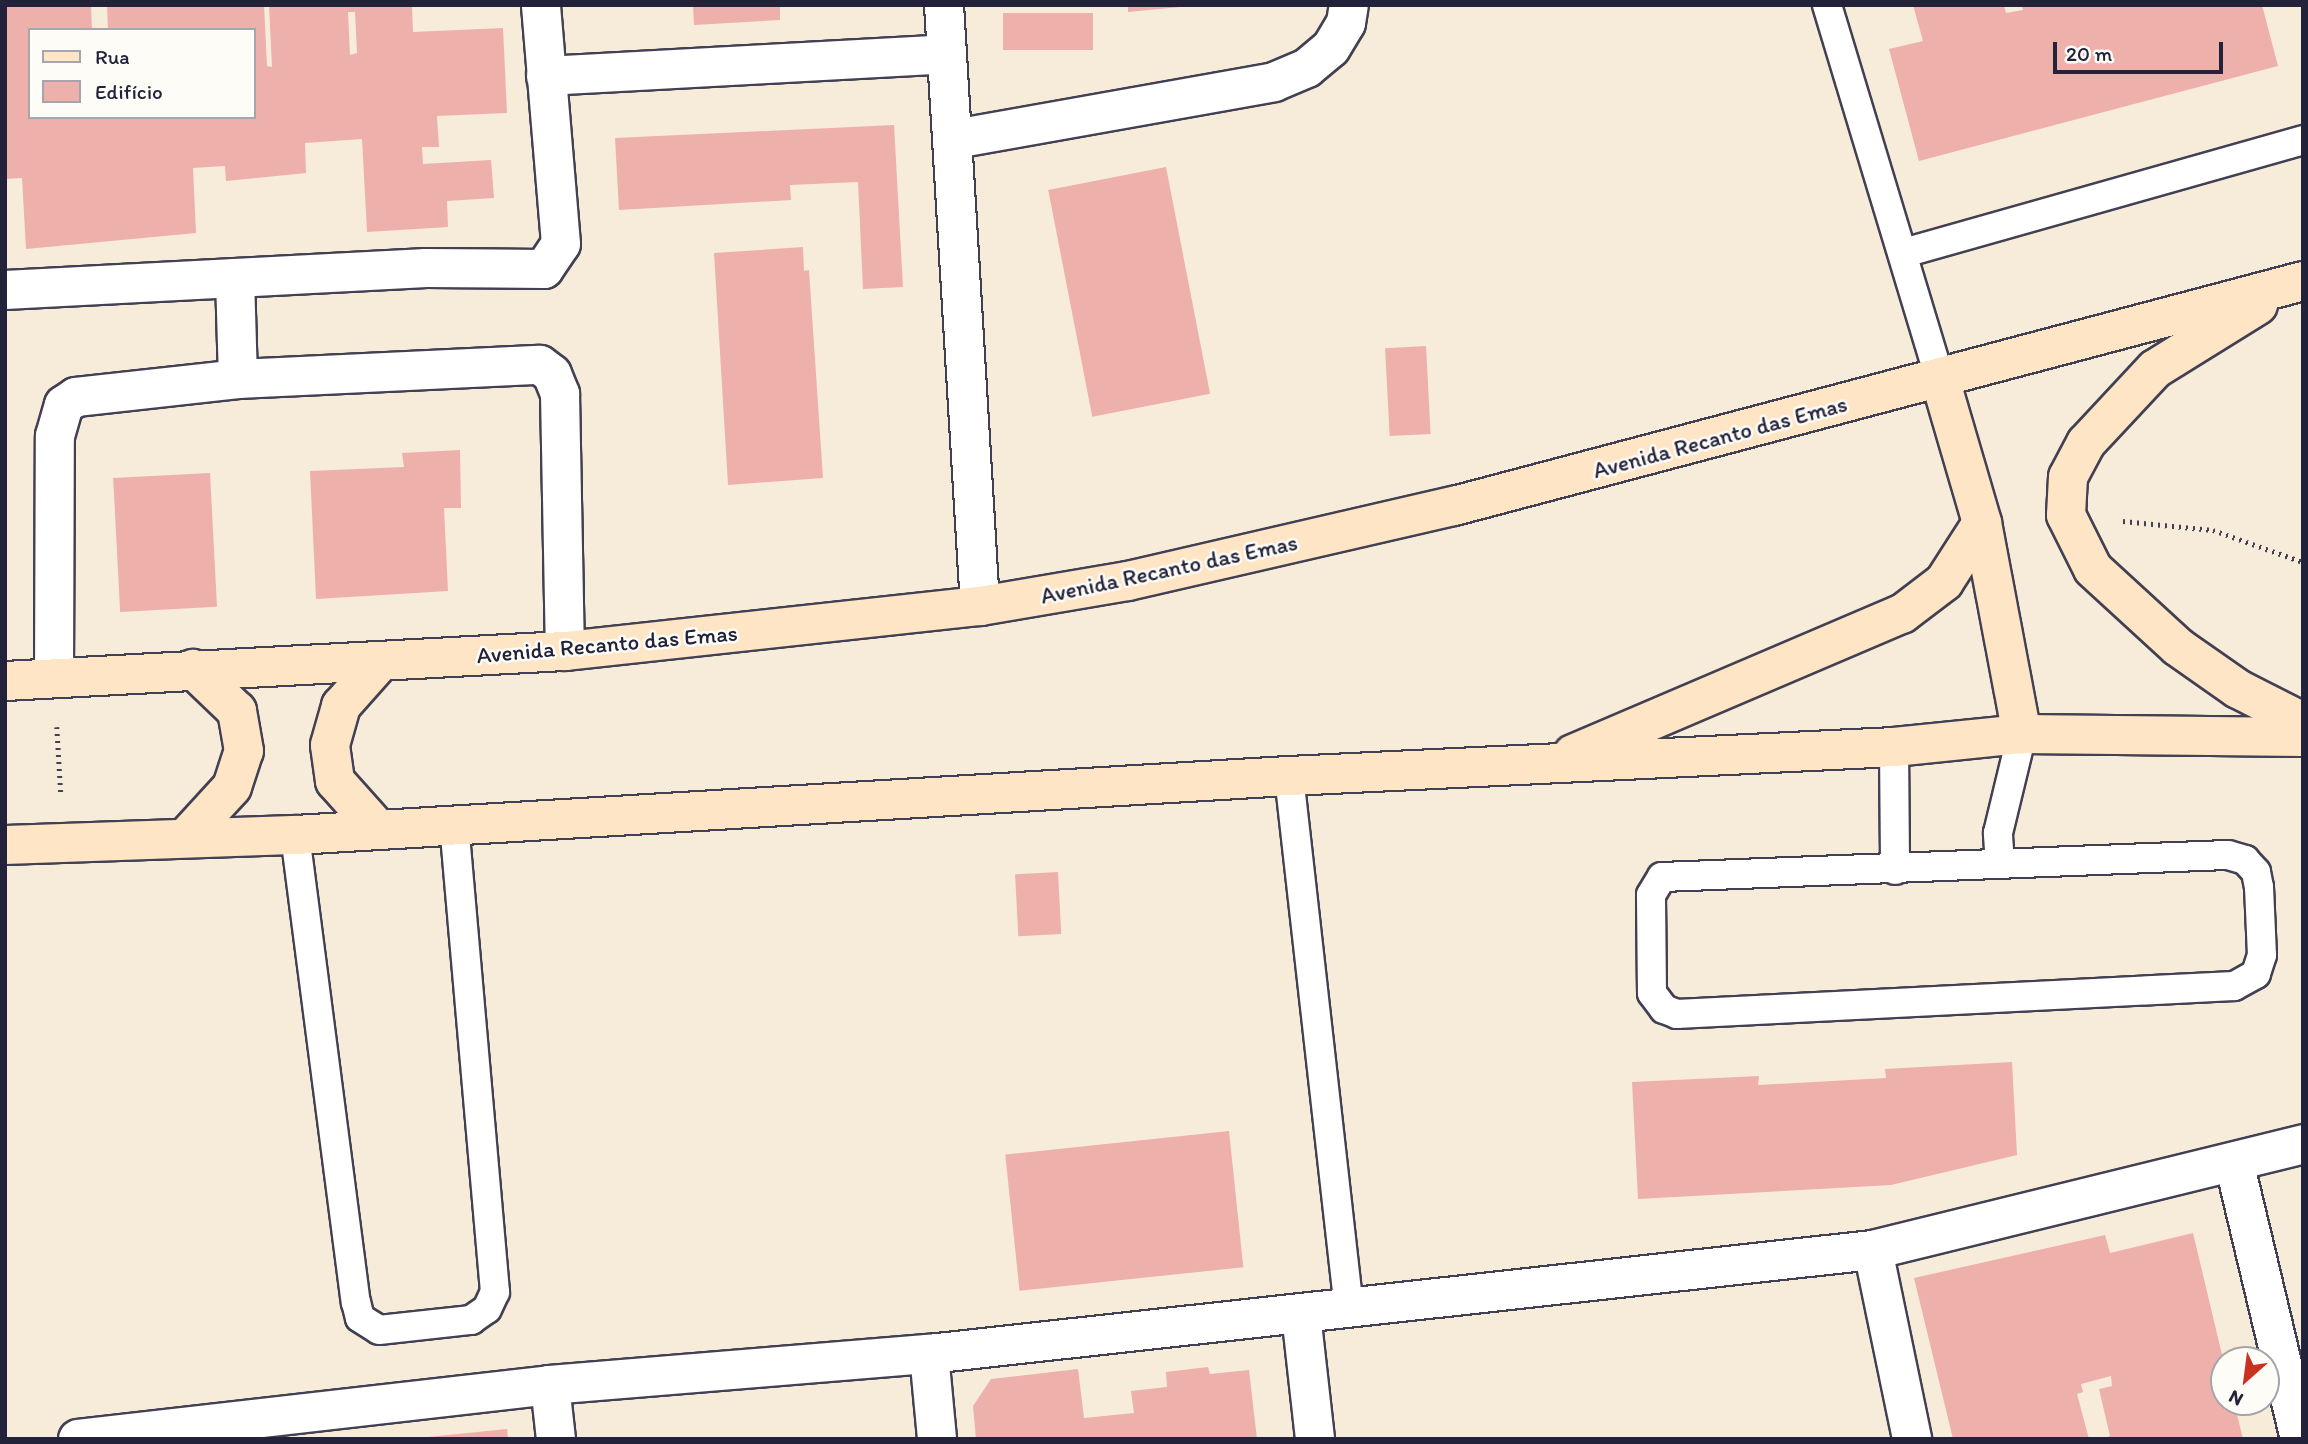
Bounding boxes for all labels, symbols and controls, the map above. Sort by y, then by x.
legend [28,28,256,119]
scale bar [2056,28,2226,72]
text: 20 m [2066,41,2112,66]
text: Rua [95,44,130,69]
text: Edifício [95,79,163,104]
street label: Avenida Recanto das Emas [1590,390,1850,484]
street label: Avenida Recanto das Emas [1038,528,1300,610]
street label: Avenida Recanto das Emas [475,619,739,669]
north arrow [2210,1346,2280,1416]
text: N [2225,1385,2247,1411]

